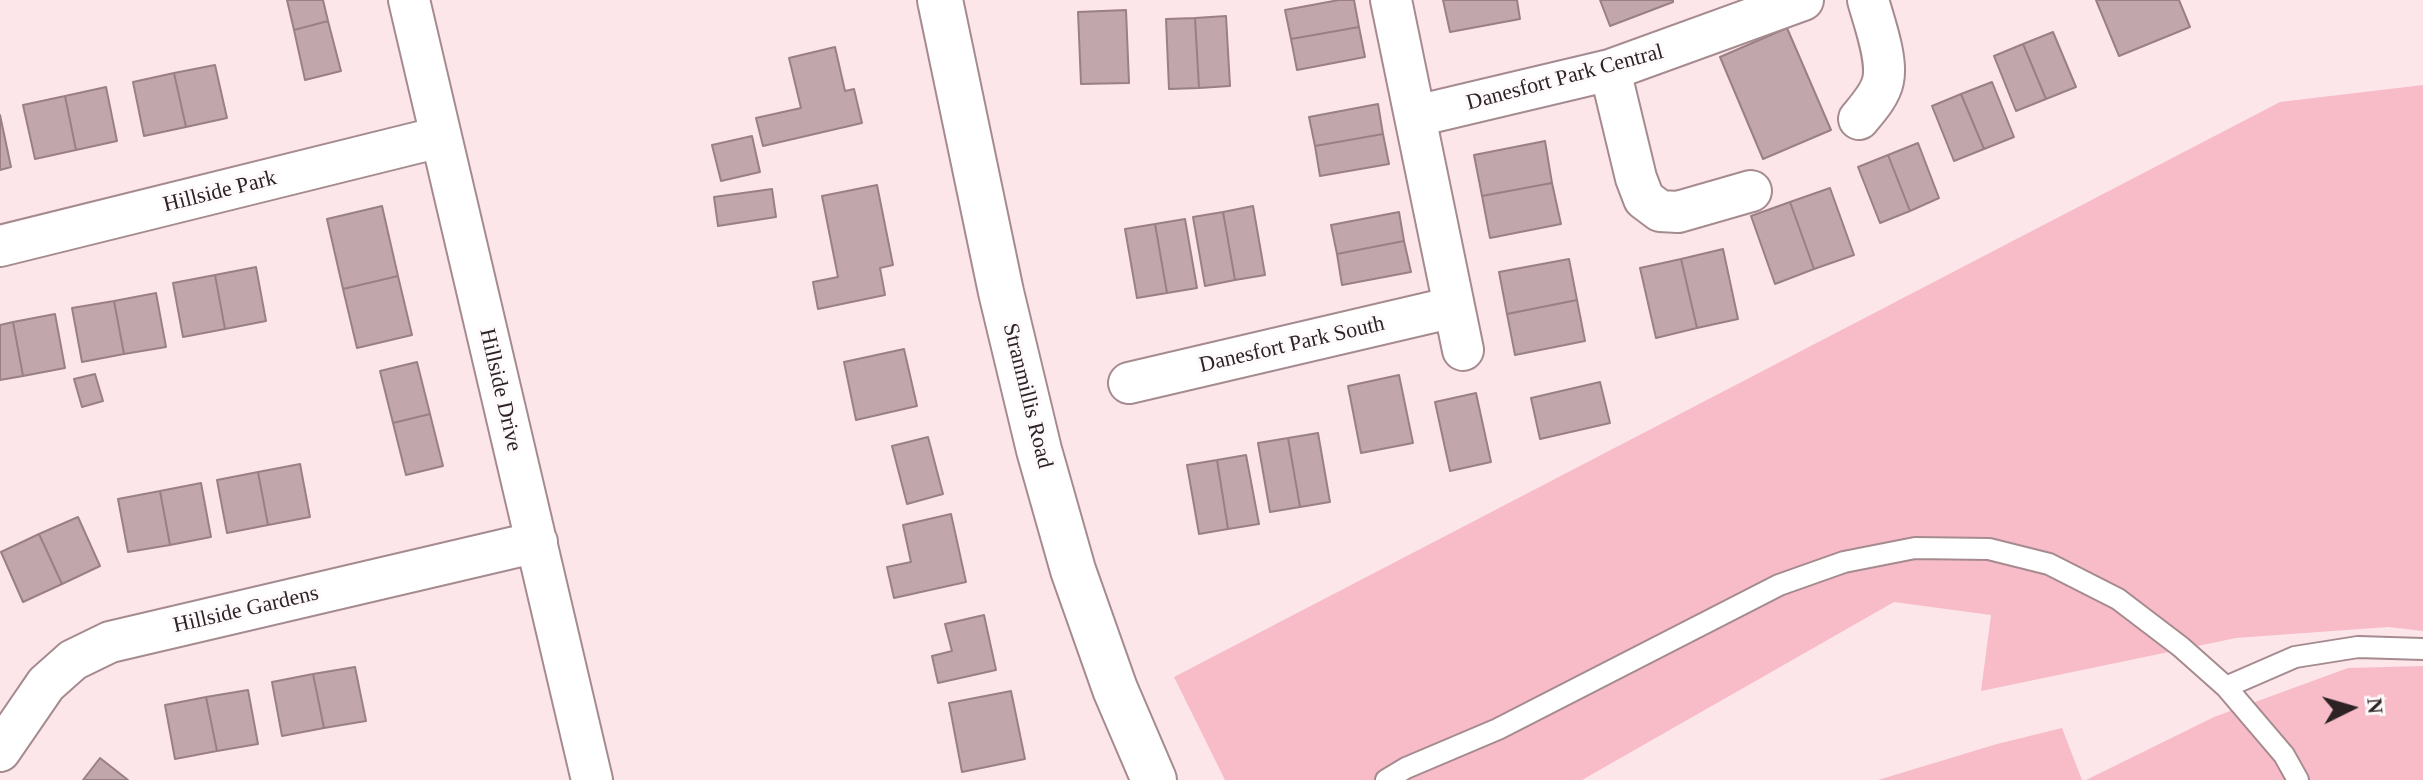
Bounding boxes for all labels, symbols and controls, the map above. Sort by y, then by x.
street label: Danesfort Park Central [1464,39,1666,117]
street label: Hillside Park [161,165,279,219]
street label: Danesfort Park South [1197,311,1387,379]
street label: Stranmillis Road [996,321,1058,471]
street label: Hillside Drive [473,326,527,454]
street label: Hillside Gardens [171,580,321,640]
north arrow [2311,668,2391,748]
text: N [2362,697,2389,715]

